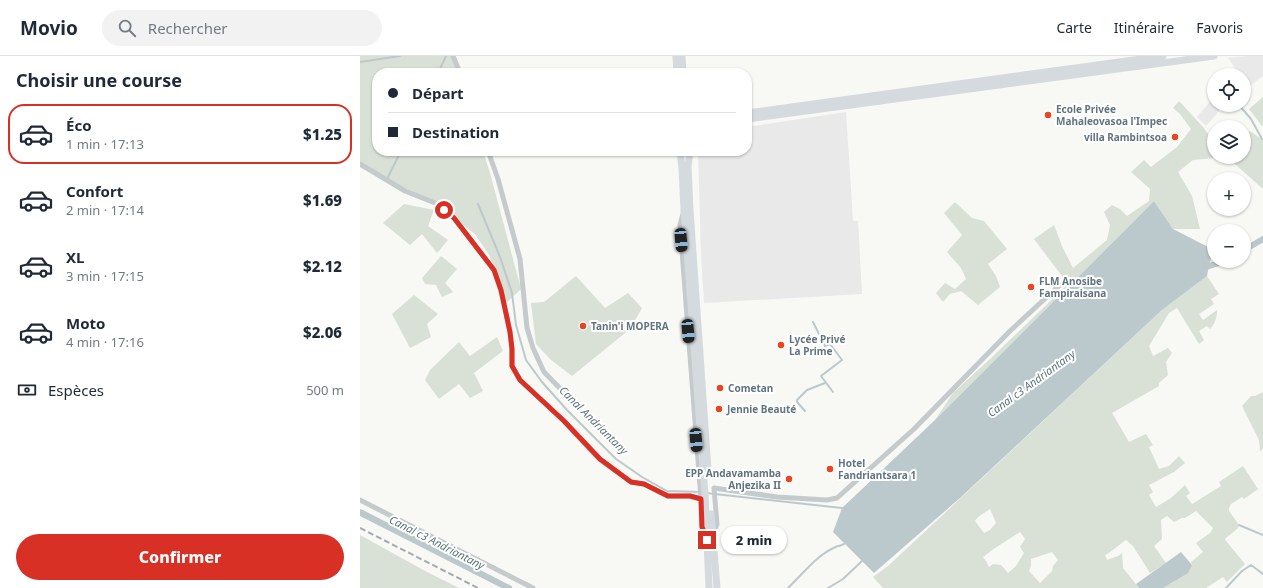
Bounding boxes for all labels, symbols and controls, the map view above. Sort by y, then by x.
search box [102,10,382,46]
text: Movio [20,15,78,41]
icon: search [116,17,138,39]
text: Rechercher [148,18,228,38]
text: Carte [1056,18,1092,37]
text: Itinéraire [1114,18,1174,37]
text: Favoris [1196,18,1243,37]
text: Choisir une course [16,68,182,92]
map controls [1207,68,1251,268]
button: locate [1207,68,1251,112]
text: Départ [412,83,464,103]
place label: Ecole Privée Mahaleovasoa l'Impec [1056,102,1167,128]
marker: Ecole Privée Mahaleovasoa l'Impec [1043,110,1053,120]
text: Éco [66,115,92,135]
icon: car [18,116,54,152]
button: layers [1207,120,1251,164]
text: Destination [412,122,499,142]
text: $1.25 [303,124,342,144]
place label: villa Rambintsoa [1084,130,1167,144]
marker: villa Rambintsoa [1170,132,1180,142]
text: 1 min · 17:13 [66,135,144,153]
button: + [1207,172,1251,216]
text: Confort [66,181,123,201]
icon: car [18,182,54,218]
text: $1.69 [303,190,342,210]
text: 2 min · 17:14 [66,201,144,219]
route start [435,201,453,219]
button: − [1207,224,1251,268]
car [674,228,688,252]
text: XL [66,247,84,267]
icon: car [18,248,54,284]
text: $2.12 [303,256,342,276]
text: 3 min · 17:15 [66,267,144,285]
place label: FLM Anosibe Fampiraisana [1039,274,1106,300]
marker: FLM Anosibe Fampiraisana [1026,282,1036,292]
text: Moto [66,313,105,333]
icon: car [18,314,54,350]
place label: Tanin'i MOPERA [591,319,669,333]
car [681,319,695,343]
marker: Tanin'i MOPERA [578,321,588,331]
text: $2.06 [303,322,342,342]
place label: Lycée Privé La Prime [789,332,845,358]
text: 4 min · 17:16 [66,333,144,351]
marker: Lycée Privé La Prime [776,340,786,350]
water label: Canal c3 Andriantany [984,346,1079,420]
icon: cash [16,379,38,401]
text: Espèces [48,380,104,400]
text: 500 m [306,381,344,399]
place label: Cometan [728,381,773,395]
water label: Canal Andriantany [556,382,632,458]
marker: Cometan [715,383,725,393]
place label: Jennie Beauté [726,402,796,416]
marker: Jennie Beauté [714,404,724,414]
car [689,428,703,452]
place label: Hotel Fandriantsara 1 [838,456,916,482]
marker: Hotel Fandriantsara 1 [825,464,835,474]
place label: EPP Andavamamba Anjezika II [685,466,781,492]
marker: EPP Andavamamba Anjezika II [784,474,794,484]
water label: Canal c3 Andriantany [387,511,488,573]
callout: 2 min [721,526,787,554]
route end [698,531,716,549]
text: 2 min [736,531,772,549]
button: Confirmer [16,534,344,580]

